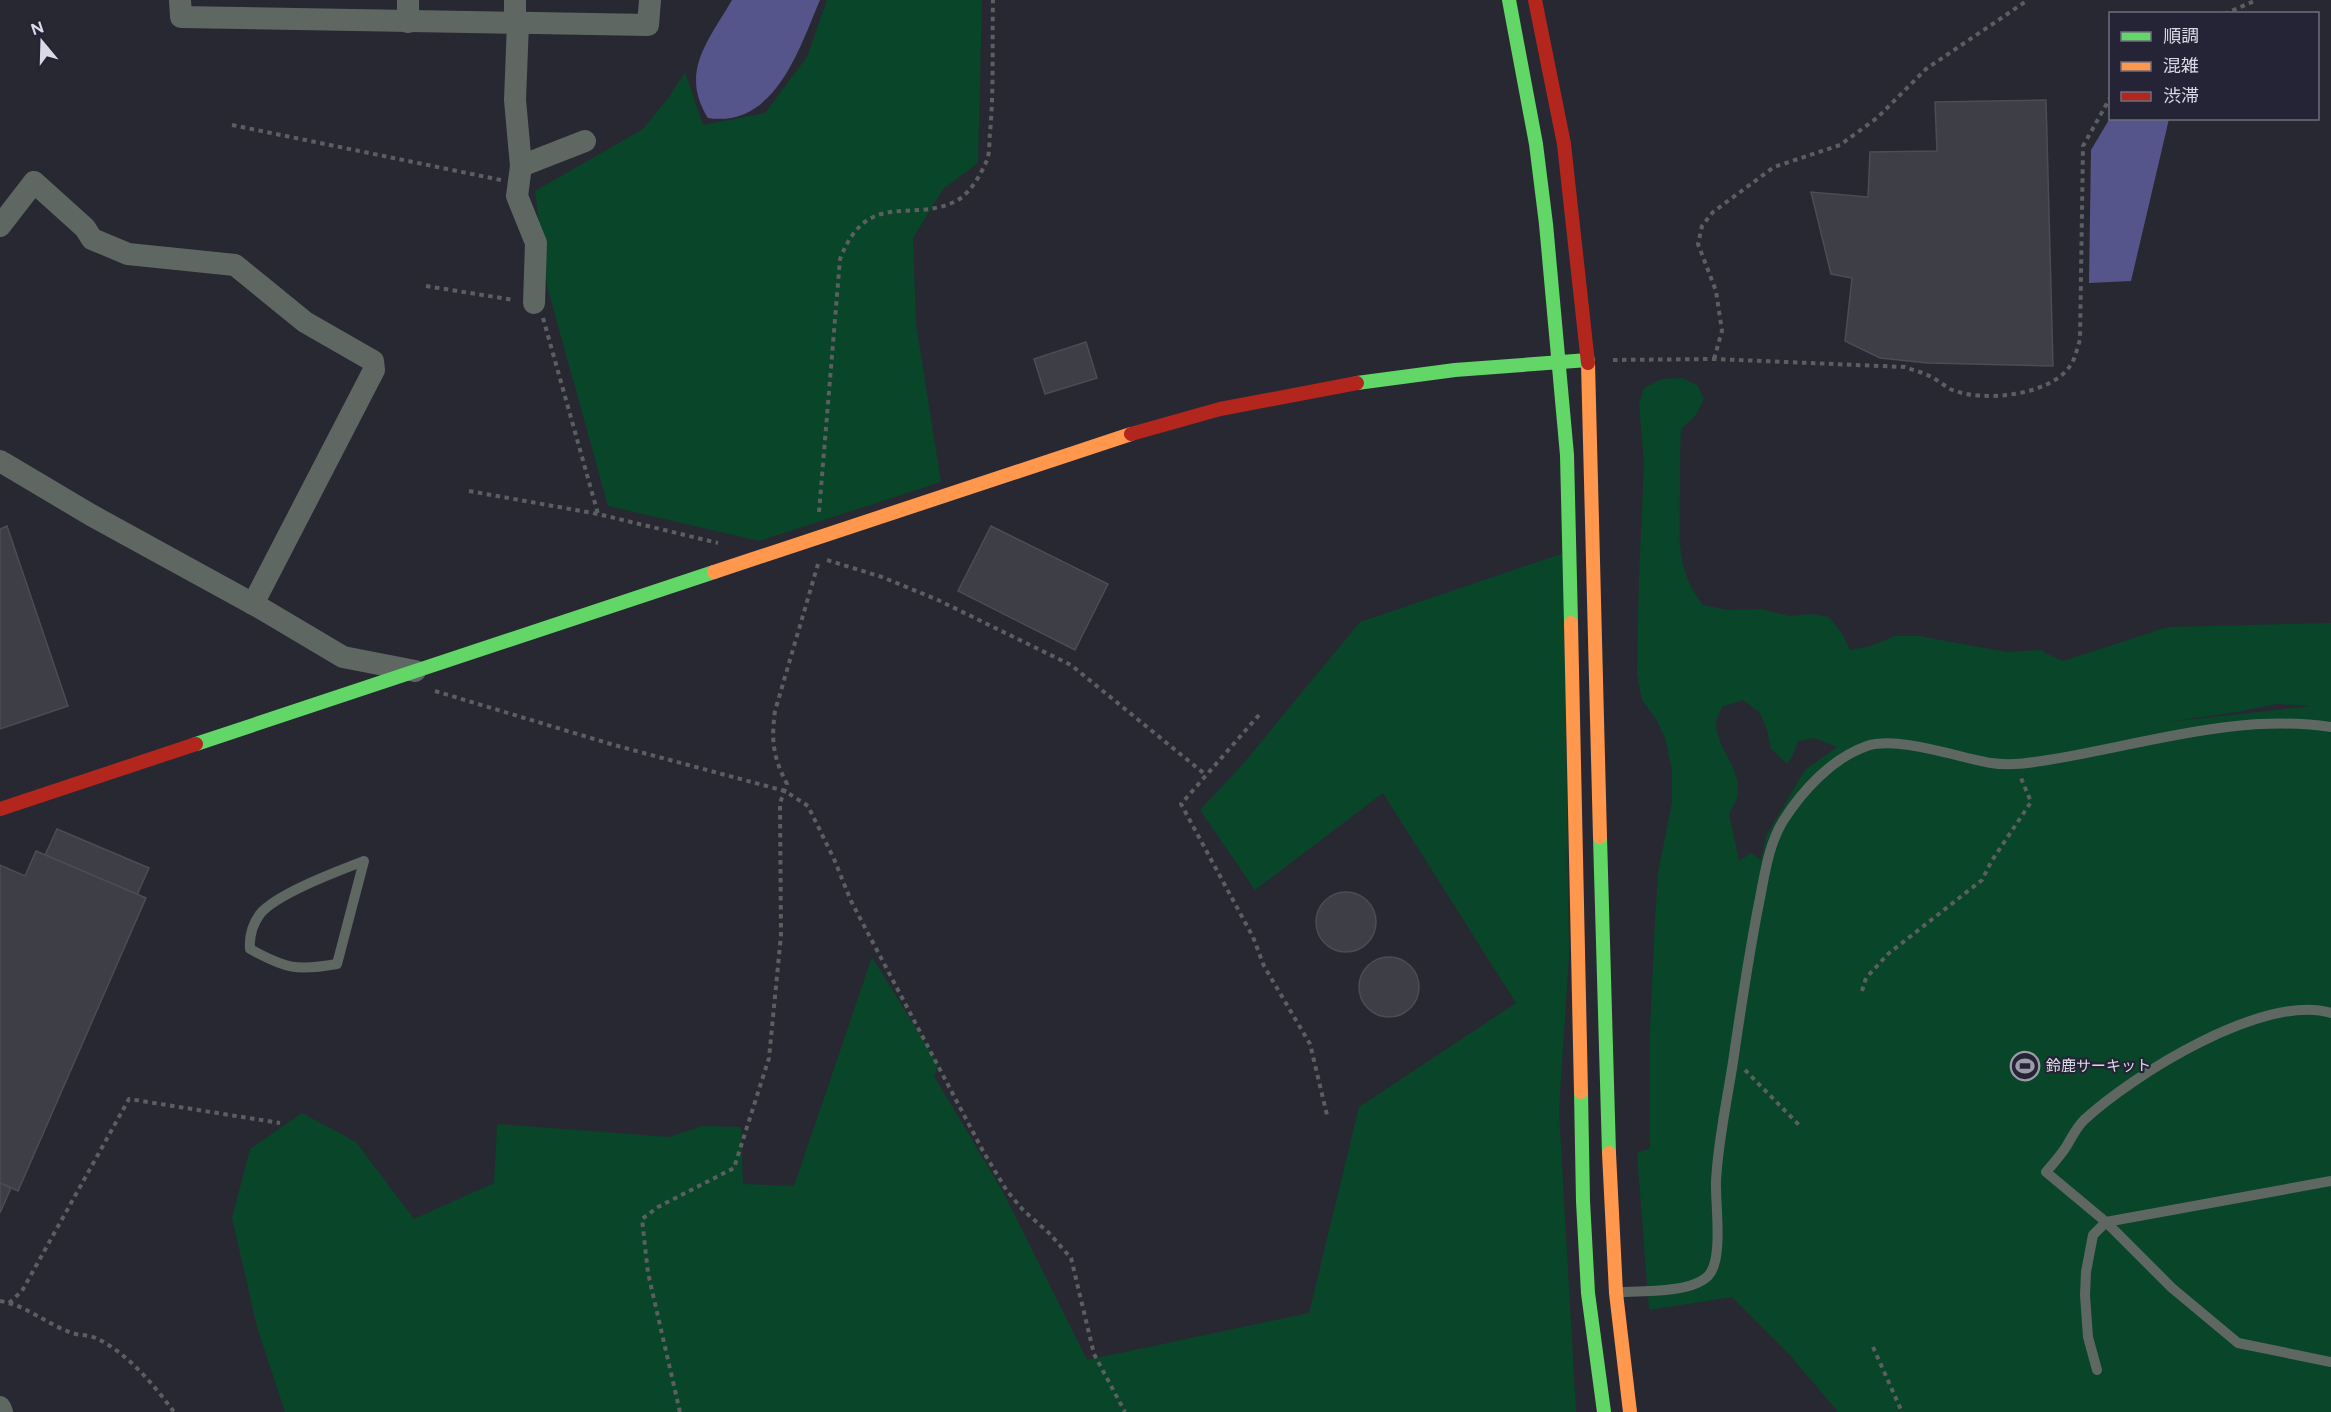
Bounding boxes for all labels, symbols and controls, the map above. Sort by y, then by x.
north arrow [12,12,72,72]
legend [2109,12,2319,120]
text: N [28,17,46,39]
text: 順調 [2163,25,2199,47]
text: 混雑 [2163,55,2199,77]
text: 渋滞 [2163,85,2199,107]
sports icon: 鈴鹿サーキット [2009,1050,2041,1082]
place label: 鈴鹿サーキット [2046,1057,2151,1075]

